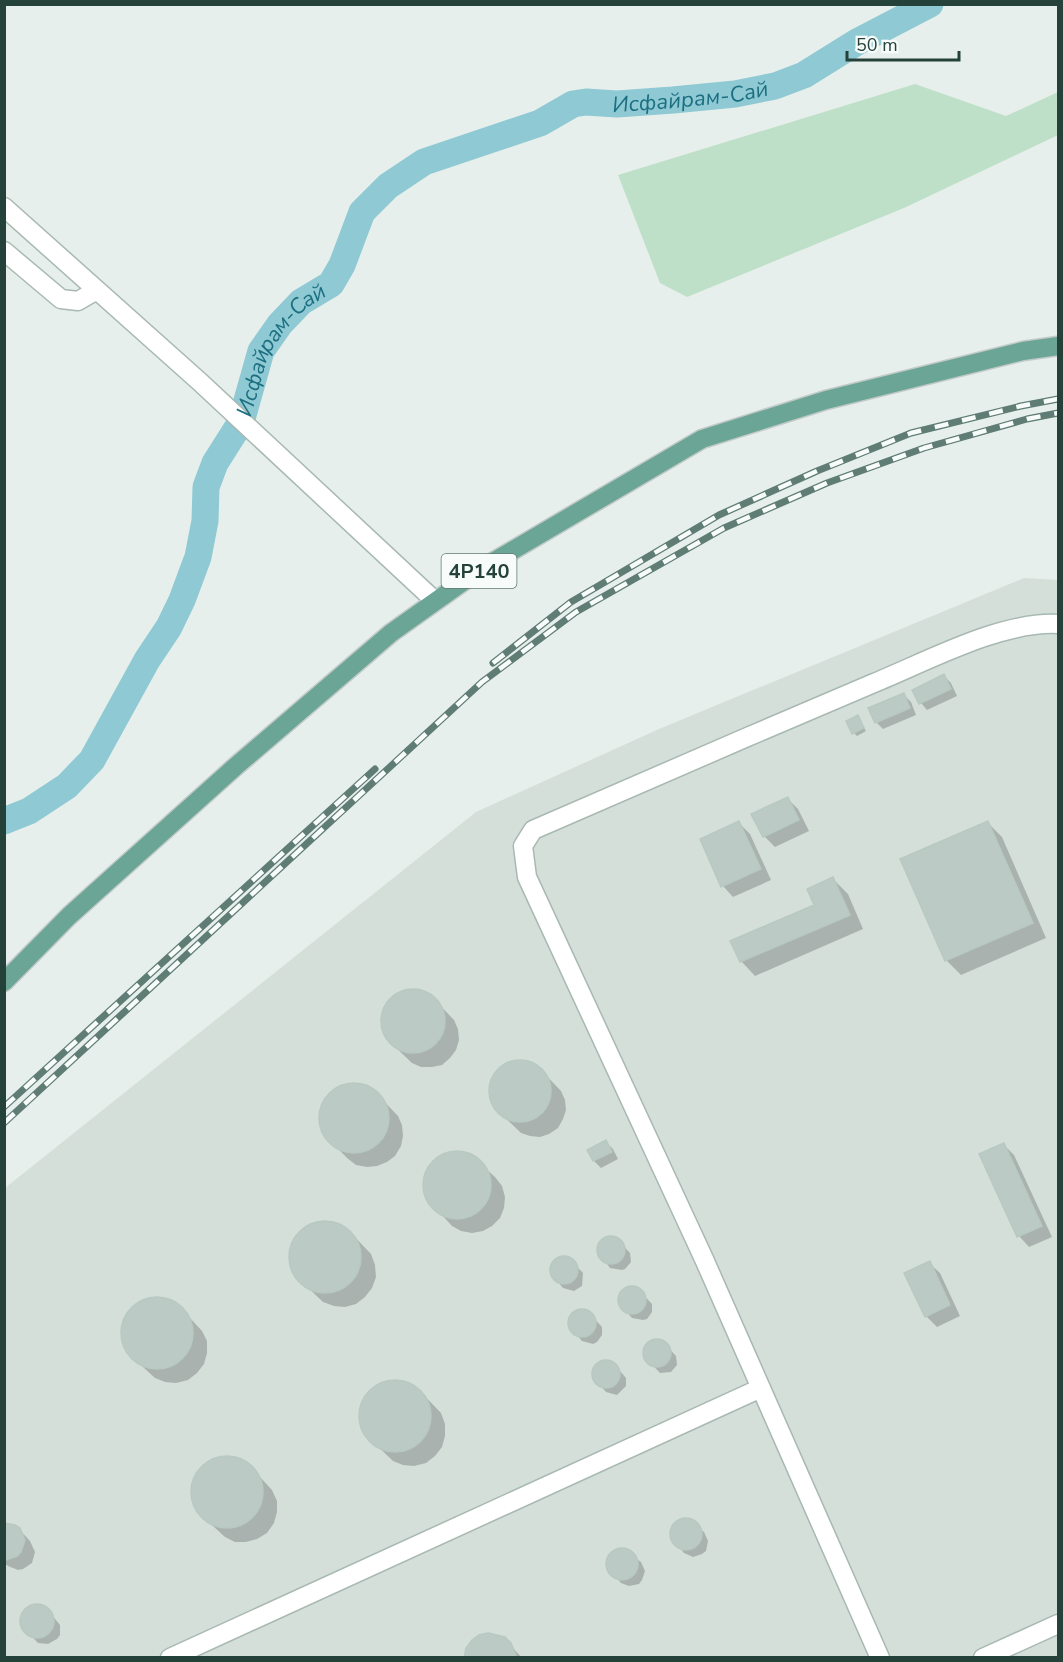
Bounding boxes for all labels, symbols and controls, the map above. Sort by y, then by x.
scale bar [847,24,960,62]
text: 50 m [856,33,898,57]
water label: Исфайрам-Сай [611,74,771,120]
water label: Исфайрам-Сай [229,276,332,420]
road number: 4P140 [442,554,516,588]

